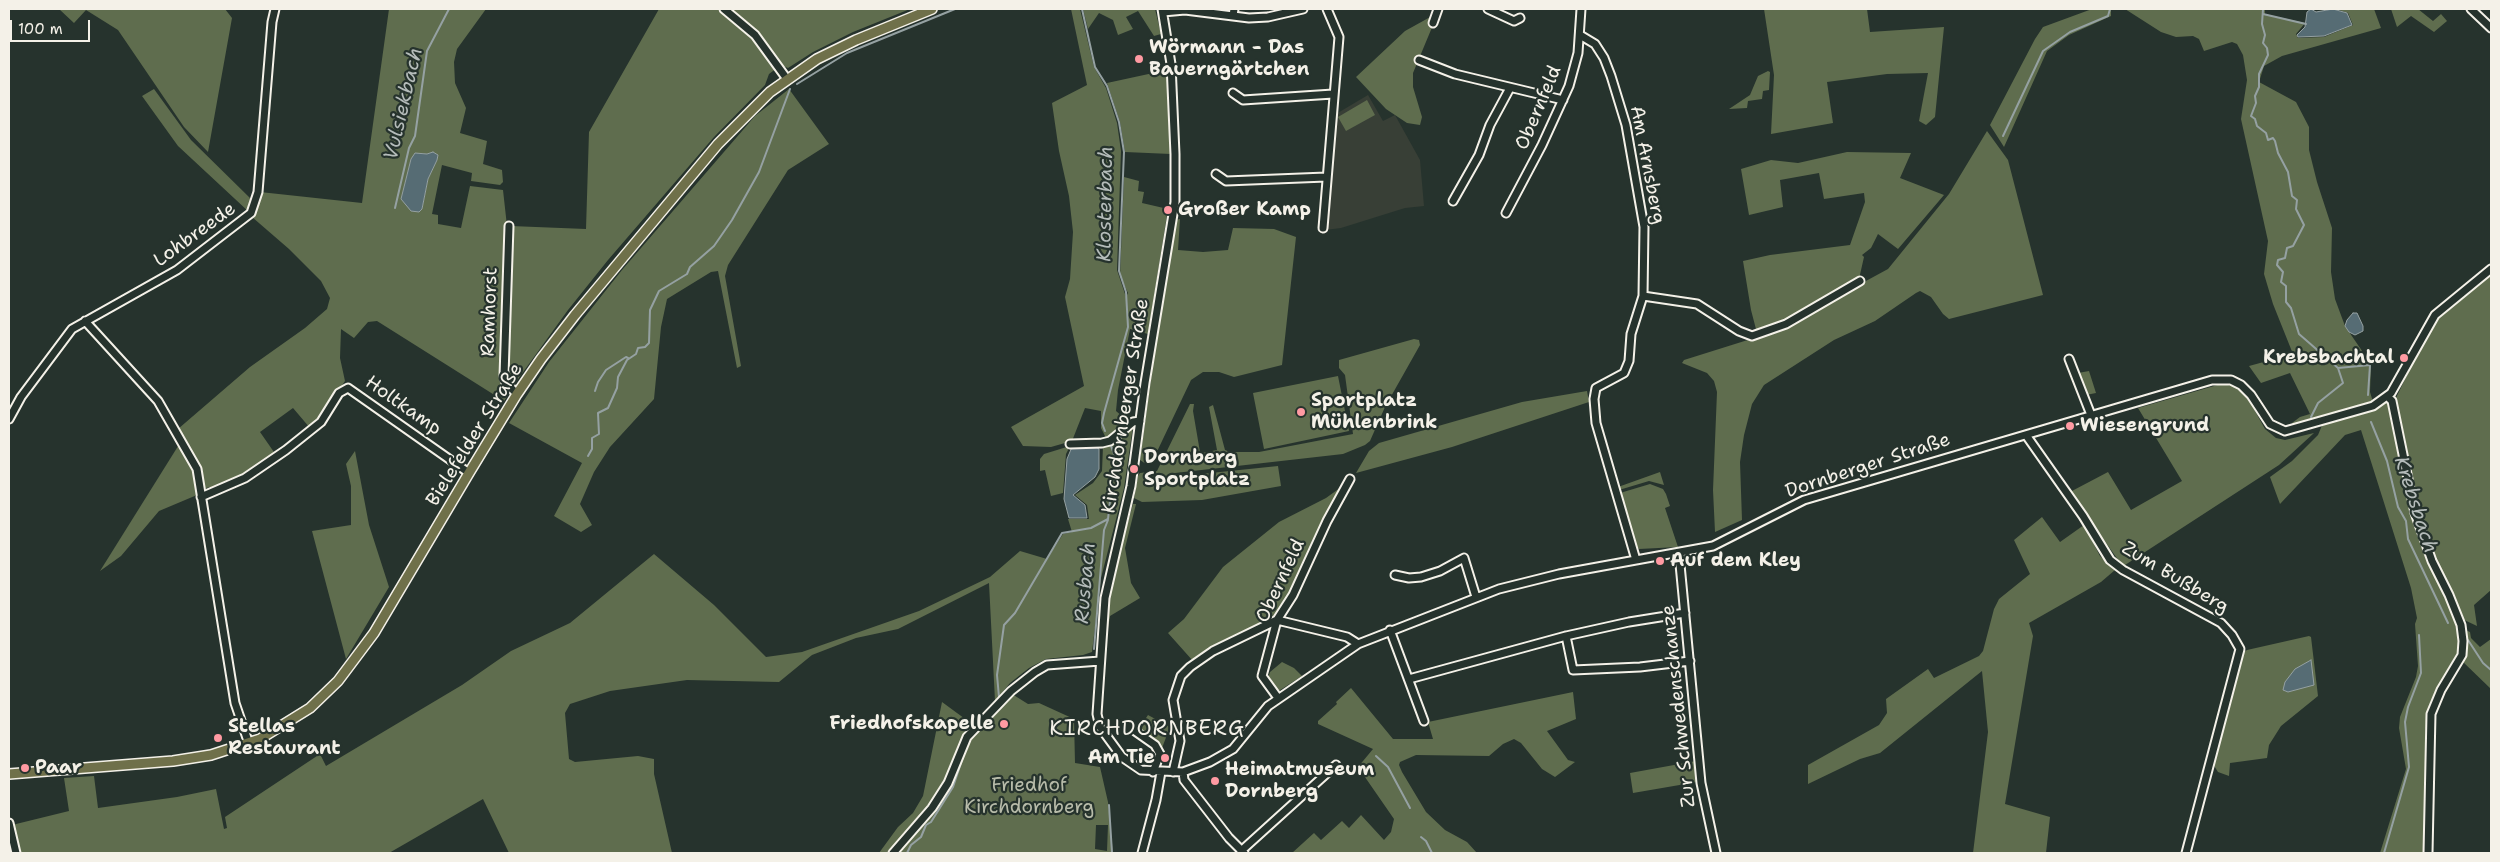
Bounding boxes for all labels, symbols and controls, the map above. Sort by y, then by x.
scale bar [12,10,92,42]
text: 100 m [18,19,63,39]
place label: Wörmann - Das Bauerngärtchen [1149,37,1309,81]
water label: Vulsiekbach [379,45,429,163]
marker: Wörmann - Das Bauerngärtchen [1133,53,1145,65]
street label: Obernfeld [1511,62,1567,154]
street label: Am Arnsberg [1624,104,1670,226]
water label: Klosterbach [1093,146,1119,262]
street label: Lohbreede [150,198,240,272]
place label: Großer Kamp [1178,199,1311,221]
marker: Großer Kamp [1162,204,1174,216]
street label: Ramhorst [477,267,503,357]
street label: Kirchdornberger Straße [1098,297,1154,515]
place label: Krebsbachtal [2263,347,2394,369]
marker: Krebsbachtal [2398,352,2410,364]
street label: Bielefelder Straße [422,359,528,511]
street label: Holtkamp [360,371,446,441]
place label: Sportplatz Mühlenbrink [1311,390,1437,434]
marker: Sportplatz Mühlenbrink [1295,406,1307,418]
place label: Wiesengrund [2080,415,2209,437]
marker: Wiesengrund [2064,420,2076,432]
street label: Dornberger Straße [1783,429,1953,503]
place label: Dornberg Sportplatz [1144,447,1250,491]
water label: Krebsbach [2388,454,2442,556]
marker: Dornberg Sportplatz [1128,463,1140,475]
street label: Obernfeld [1252,536,1310,626]
street label: Zum Bußberg [2117,537,2233,619]
water label: Rusbach [1071,542,1101,624]
place label: Auf dem Kley [1670,550,1801,572]
marker: Auf dem Kley [1654,555,1666,567]
street label: Zur Schwedenschanze [1657,604,1701,808]
place label: Friedhofskapelle [829,713,994,735]
place label: Stellas Restaurant [228,716,341,760]
district label: KIRCHDORNBERG [1048,717,1246,743]
marker: Friedhofskapelle [998,718,1010,730]
marker: Stellas Restaurant [212,732,224,744]
place label: Am Tie [1088,747,1155,769]
marker: Am Tie [1159,752,1171,764]
place label: Paar [35,757,82,779]
place label: Heimatmuseum Dornberg [1225,759,1374,803]
marker: Paar [19,762,31,774]
park label: Friedhof Kirchdornberg [964,775,1094,819]
marker: Heimatmuseum Dornberg [1209,775,1221,787]

